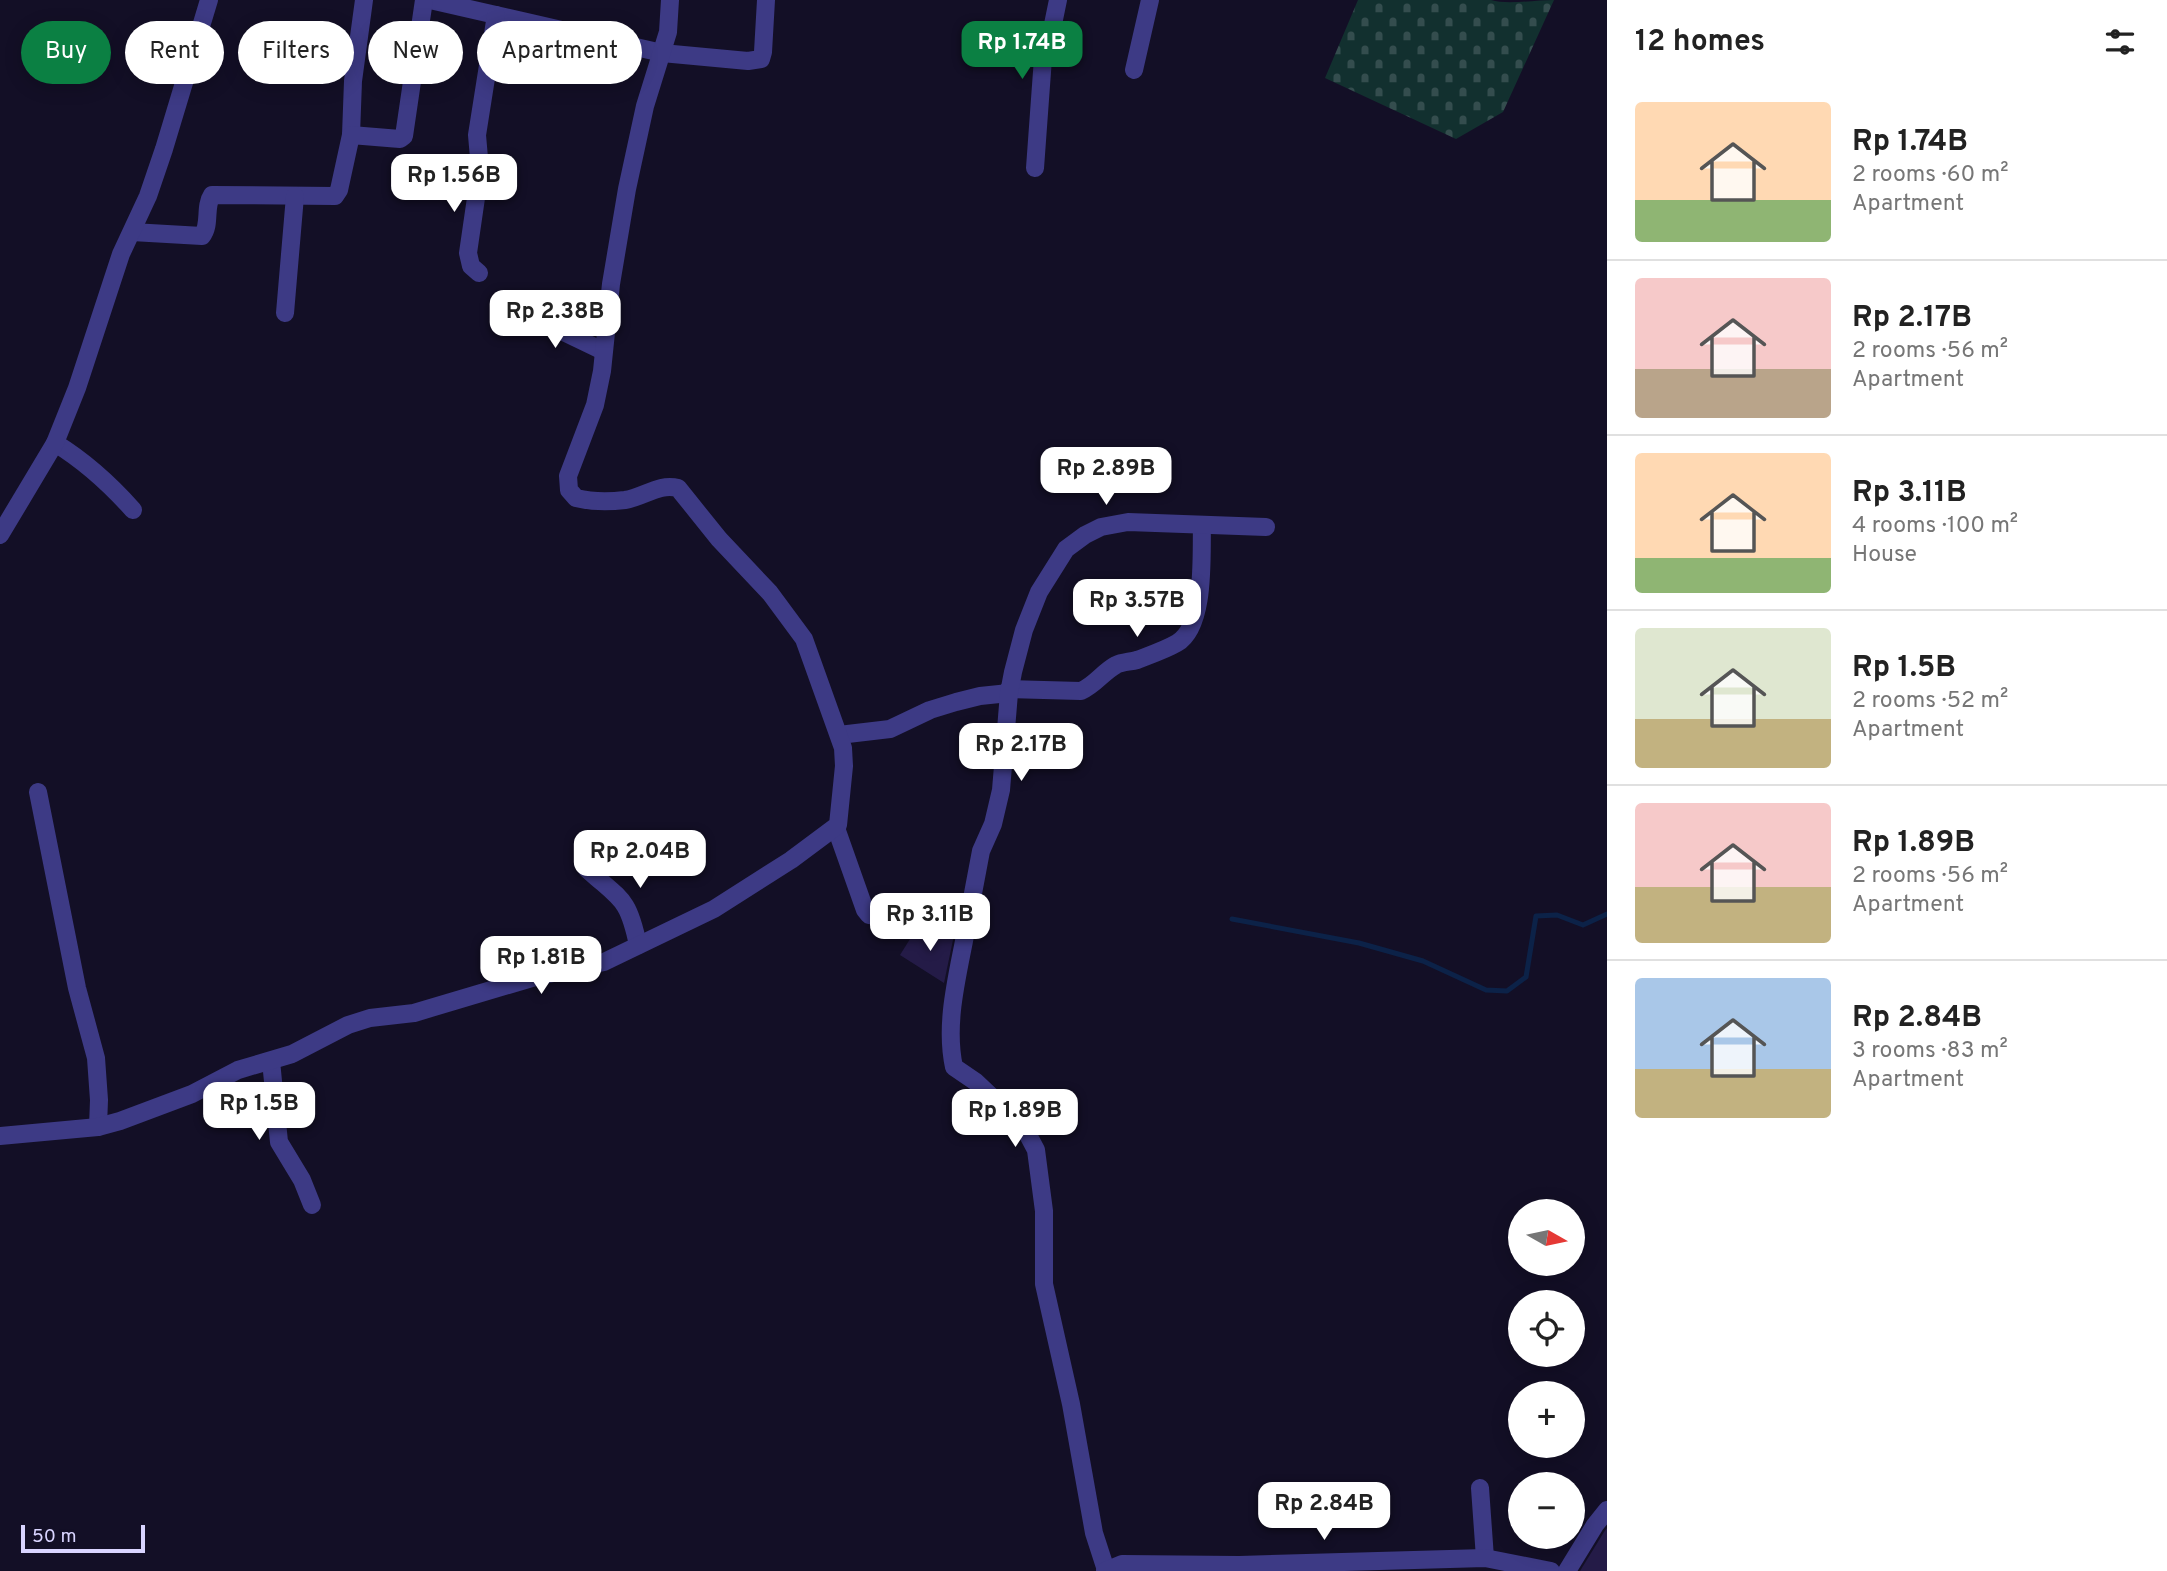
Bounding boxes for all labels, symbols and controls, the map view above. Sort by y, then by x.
chip: Buy [21,21,111,84]
chip: Rent [125,21,224,84]
chip: Filters [238,21,354,84]
chip: New [368,21,463,84]
chip: Apartment [477,21,642,84]
pin: Rp 1.74B [950,22,1094,81]
icon: filters [2101,23,2139,61]
text: 12 homes [1635,24,1765,61]
text: Rp 1.74B [978,29,1066,58]
text: Rp 1.74B [1852,124,1968,161]
icon: home [1691,130,1775,214]
pin: Rp 1.56B [382,154,526,214]
text: 2 rooms · 60 m² [1852,161,2009,190]
text: Rp 1.56B [407,162,501,191]
text: Apartment [1852,190,1964,219]
pin: Rp 2.38B [483,290,627,350]
text: Rp 2.38B [506,298,604,327]
text: Rp 2.17B [1852,300,1972,337]
icon: home [1691,306,1775,390]
text: 2 rooms · 56 m² [1852,337,2008,366]
text: Apartment [1852,366,1964,395]
pin: Rp 2.89B [1034,448,1178,507]
text: Rp 2.89B [1056,455,1156,484]
text: Rp 3.11B [1852,475,1967,512]
icon: home [1691,481,1775,565]
text: 4 rooms · 100 m² [1852,512,2018,541]
text: House [1852,541,1917,570]
pin: Rp 3.57B [1065,580,1209,639]
text: Rp 3.57B [1089,587,1185,616]
text: Rp 1.5B [1852,650,1956,687]
icon: home [1691,656,1775,740]
text: 2 rooms · 52 m² [1852,687,2008,716]
text: Apartment [1852,716,1964,745]
pin: Rp 2.17B [949,724,1093,783]
text: Rp 2.17B [975,731,1067,760]
text: Rp 1.89B [1852,825,1975,862]
pin: Rp 2.04B [568,830,712,890]
icon: home [1691,831,1775,915]
text: Rp 2.04B [590,838,690,867]
text: 2 rooms · 56 m² [1852,862,2008,891]
text: Apartment [1852,891,1964,920]
pin: Rp 3.11B [858,894,1002,953]
text: Rp 3.11B [886,901,974,930]
pin: Rp 1.81B [469,936,613,996]
text: Rp 1.81B [496,944,586,973]
text: Rp 2.84B [1852,1000,1982,1037]
icon: home [1691,1006,1775,1090]
text: 3 rooms · 83 m² [1852,1037,2008,1066]
text: Apartment [1852,1066,1964,1095]
pin: Rp 1.5B [194,1082,324,1142]
text: Rp 1.5B [219,1090,299,1119]
pin: Rp 1.89B [943,1090,1087,1149]
text: Rp 1.89B [968,1097,1062,1126]
north arrow [1508,1199,1586,1276]
map controls [1508,1199,1585,1549]
button: locate [1508,1290,1585,1367]
button: + [1508,1381,1585,1458]
button: − [1508,1472,1585,1549]
pin: Rp 2.84B [1252,1482,1396,1542]
text: Rp 2.84B [1274,1490,1374,1519]
scale bar [21,1522,145,1554]
text: 50 m [32,1525,77,1549]

